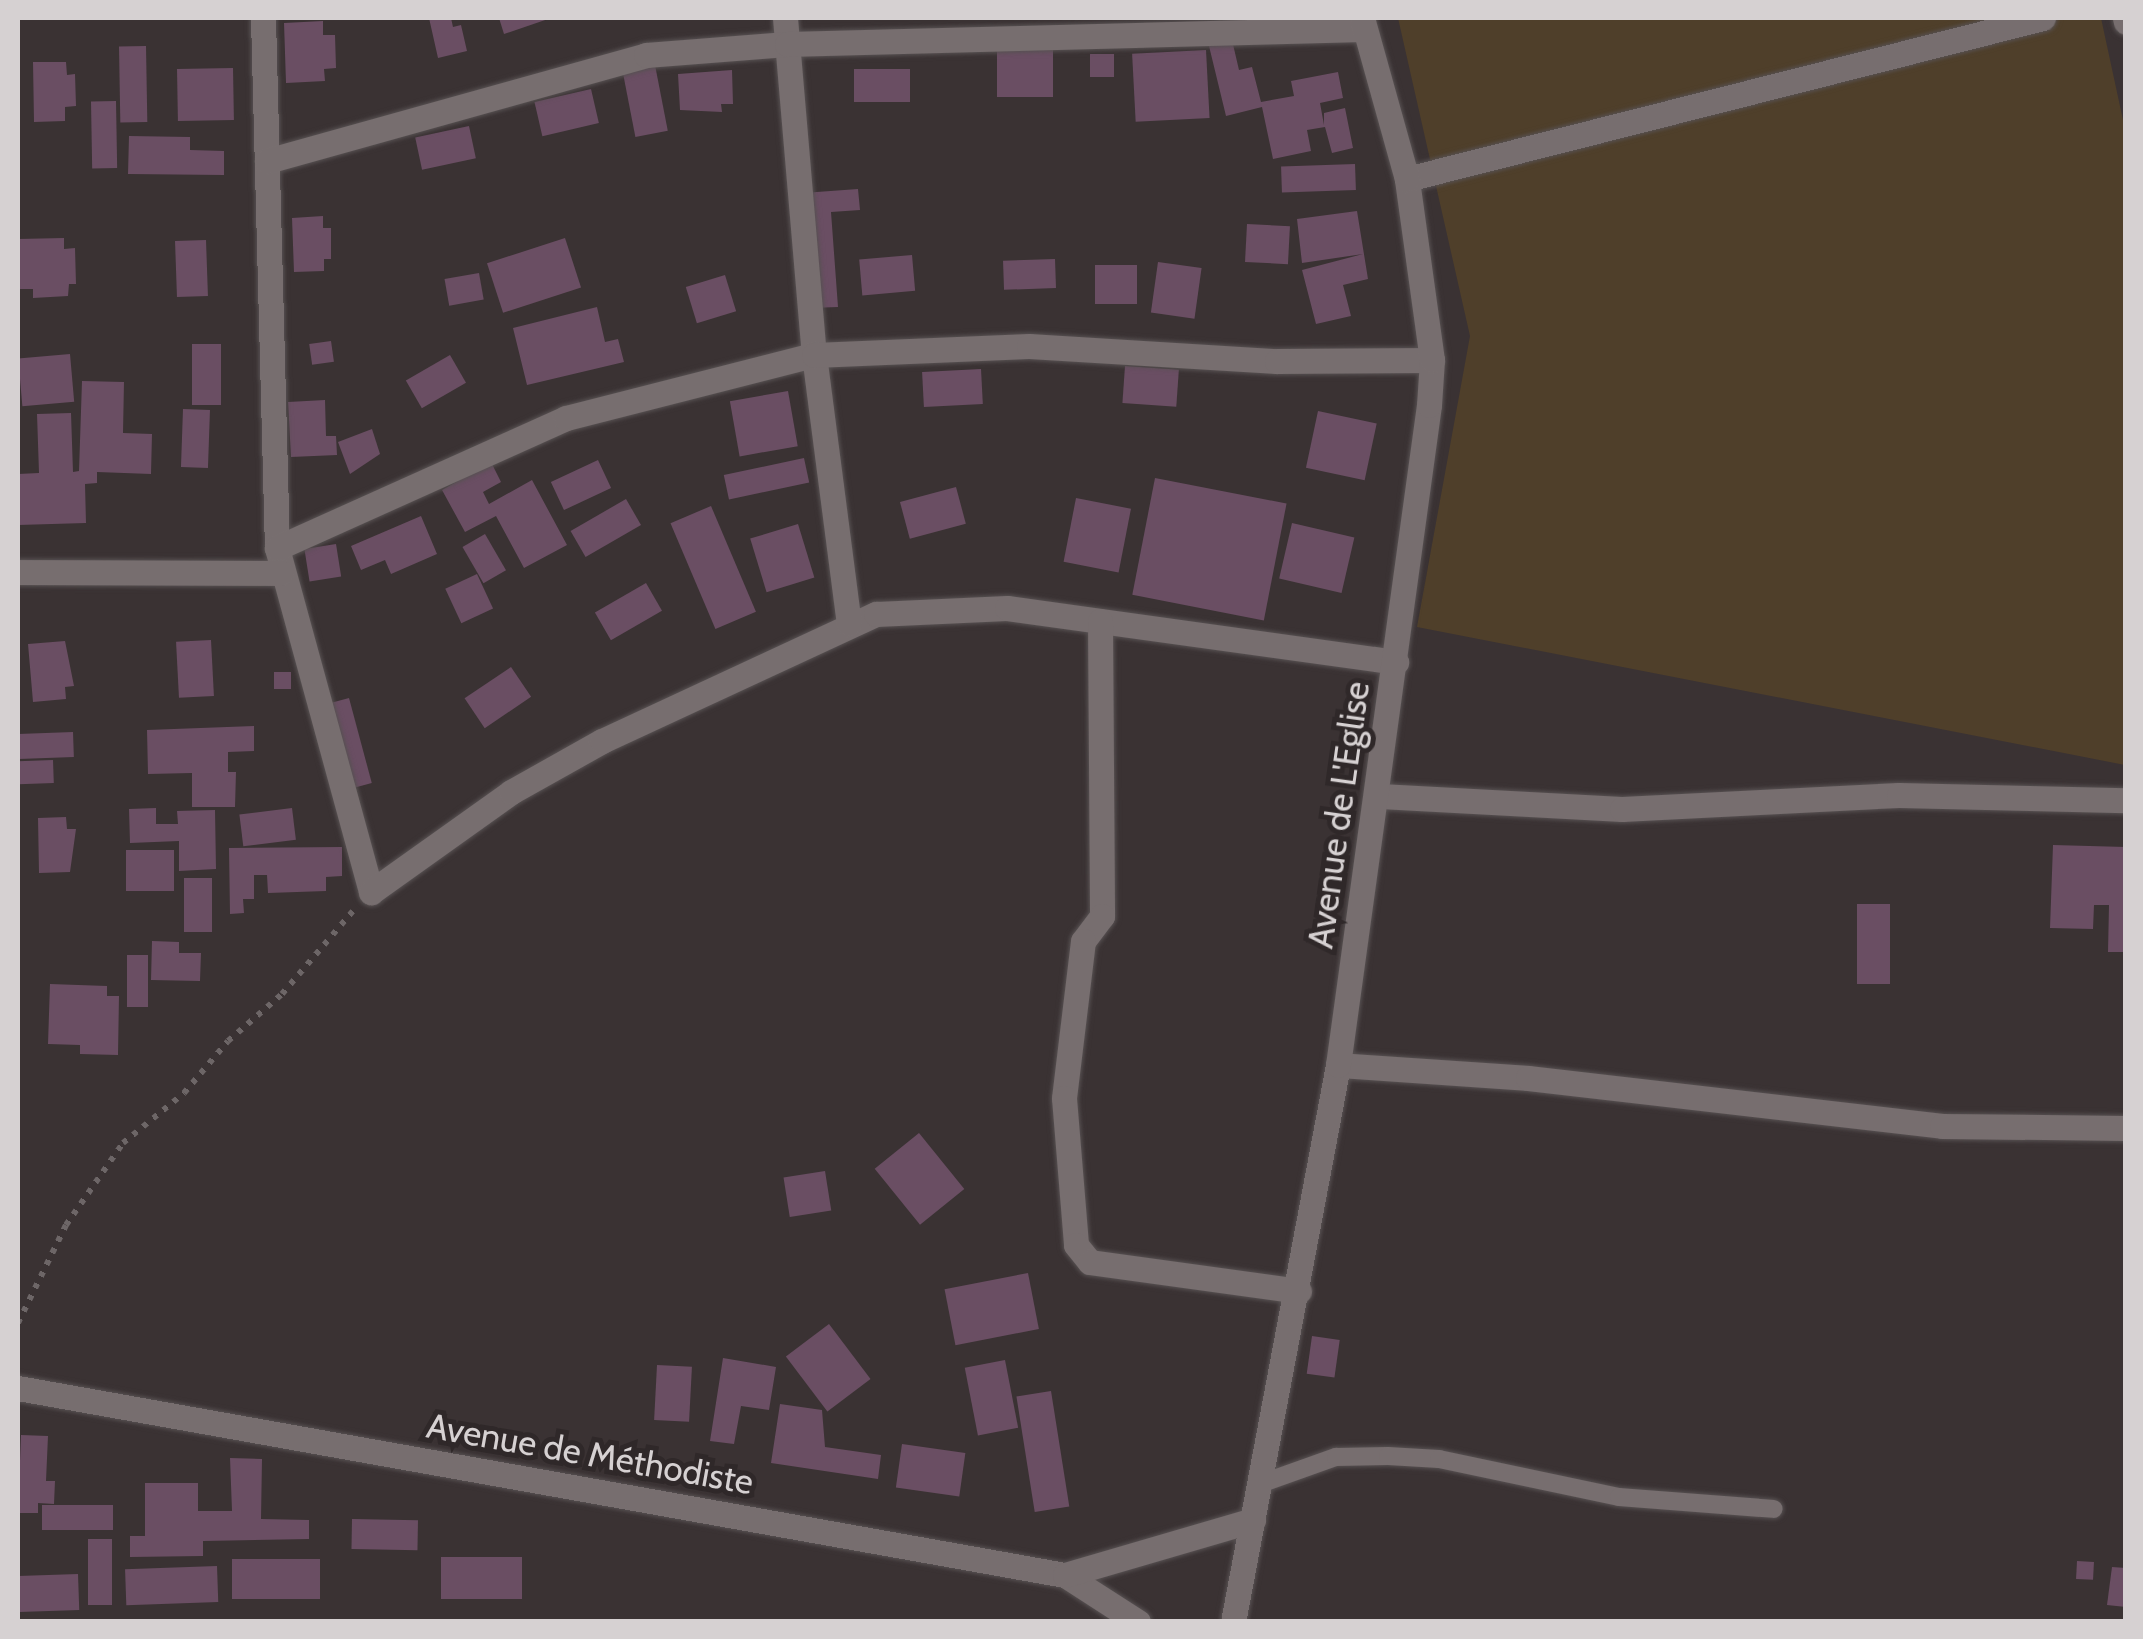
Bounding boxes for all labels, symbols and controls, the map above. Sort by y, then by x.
street label: Avenue de L'Eglise [1299,679,1379,951]
street label: Avenue de Méthodiste [423,1405,757,1503]

